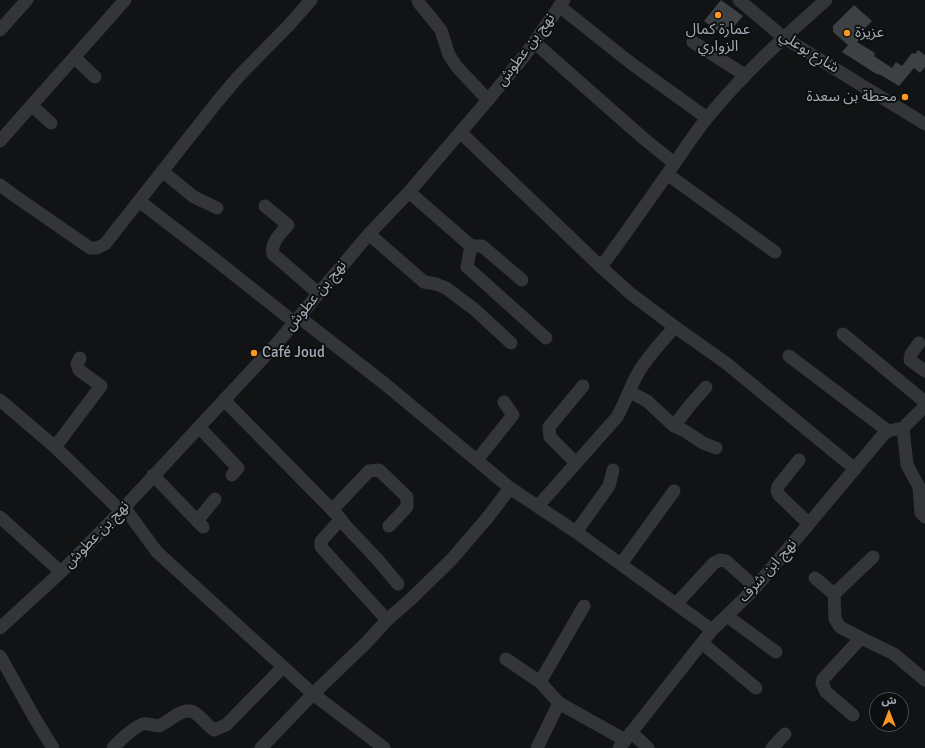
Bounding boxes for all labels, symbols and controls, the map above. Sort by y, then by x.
street label: نهج بن عطوش [493,10,559,90]
marker: عمارة كمال الزواري [713,10,723,20]
place label: عمارة كمال الزواري [686,21,750,56]
place label: عزيزة [855,24,884,42]
street label: شارع بوعلي [776,27,842,77]
marker: عزيزة [842,28,852,38]
place label: محطة بن سعدة [806,88,897,106]
marker: محطة بن سعدة [900,92,910,102]
street label: نهج بن عطوش [281,257,351,335]
place label: Café Joud [262,344,325,362]
marker: Café Joud [249,348,259,358]
street label: نهج بن عطوش [61,498,133,572]
street label: نهج ابن شرف [735,536,801,606]
north arrow [869,692,909,732]
text: ش [881,694,897,707]

